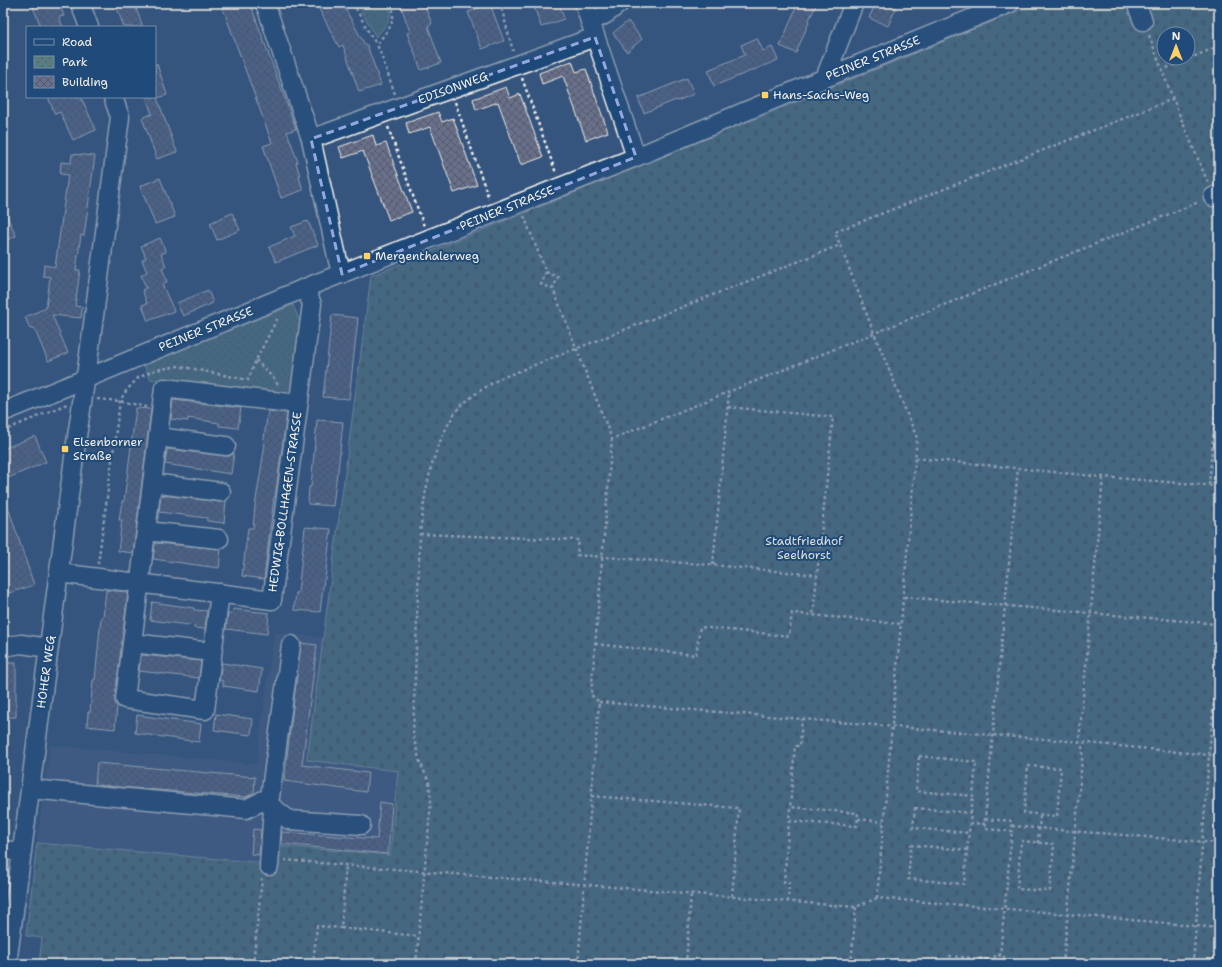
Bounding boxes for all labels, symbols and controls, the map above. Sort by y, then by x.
legend [26,26,156,98]
north arrow [1156,26,1196,66]
text: N [1172,29,1181,44]
street label: PEINER STRASSE [823,32,923,84]
text: Road [62,34,93,50]
text: Park [62,54,88,70]
street label: EDISONWEG [416,68,490,108]
text: Building [62,74,108,90]
place label: Hans-Sachs-Weg [773,87,869,103]
marker: Hans-Sachs-Weg [760,90,770,100]
street label: PEINER STRASSE [457,182,557,234]
place label: Mergenthalerweg [375,248,479,264]
marker: Mergenthalerweg [362,251,372,261]
street label: PEINER STRASSE [156,303,256,355]
street label: HEDWIG-BOLLHAGEN-STRASSE [264,411,306,593]
place label: Elsenborner Straße [73,434,143,464]
marker: Elsenborner Straße [60,444,70,454]
park label: Stadtfriedhof Seelhorst [765,533,843,563]
street label: HOHER WEG [33,634,59,710]

